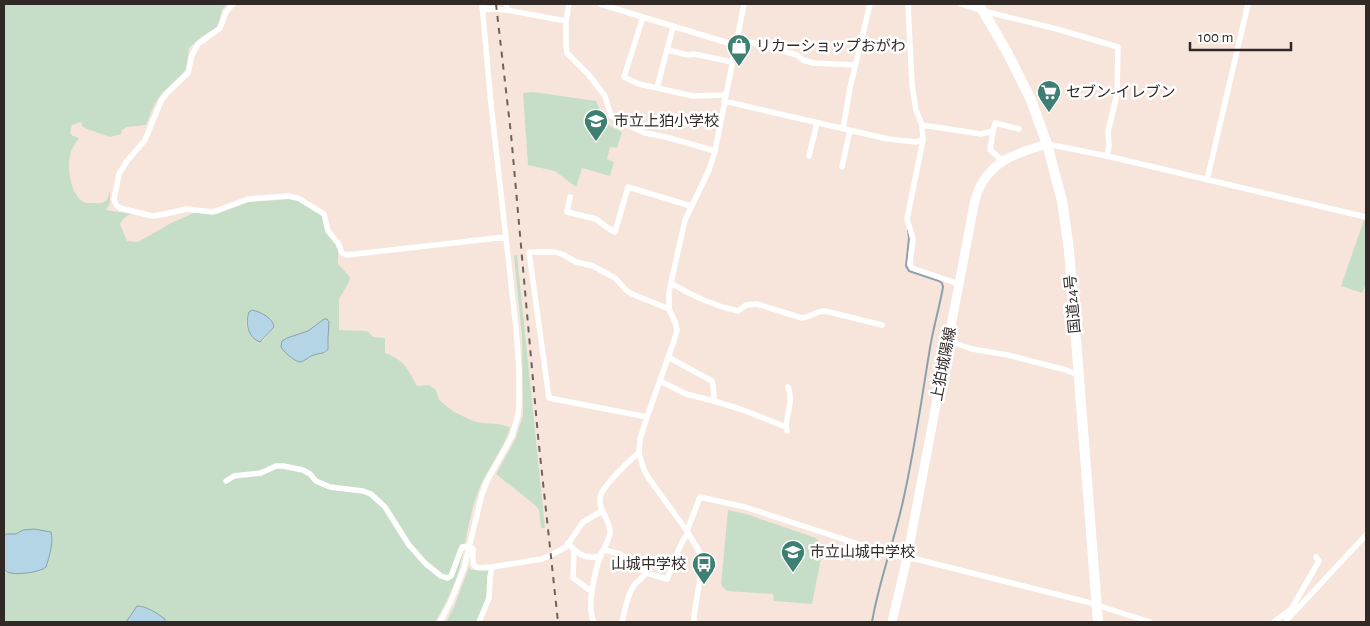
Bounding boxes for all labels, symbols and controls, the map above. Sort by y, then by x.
scale bar [1190,20,1291,52]
text: 100 m [1198,30,1233,45]
shop icon: リカーショップおがわ [726,33,752,67]
place label: リカーショップおがわ [756,38,906,54]
supermarket icon: セブン-イレブン [1036,79,1062,113]
place label: セブン-イレブン [1066,84,1176,100]
school or university icon: 市立上狛小学校 [583,108,609,142]
place label: 市立上狛小学校 [614,113,719,129]
street label: 国道24号 [1062,274,1083,334]
street label: 上狛城陽線 [928,326,959,402]
school or university icon: 市立山城中学校 [780,539,806,573]
place label: 市立山城中学校 [810,544,915,560]
bus stop icon: 山城中学校 [691,551,717,585]
place label: 山城中学校 [611,556,686,572]

